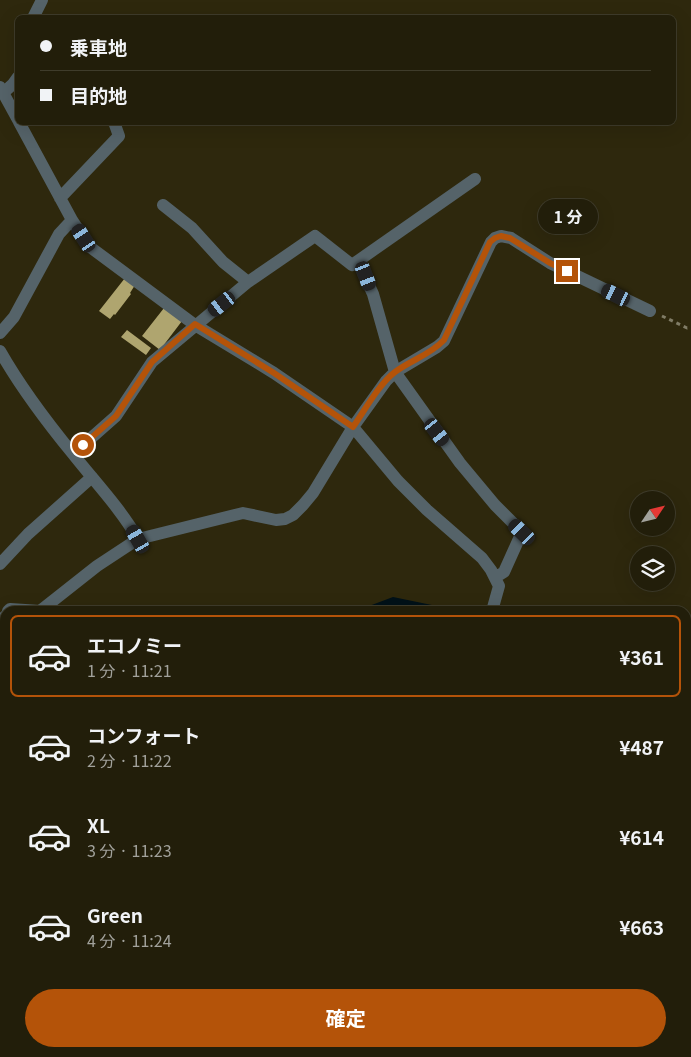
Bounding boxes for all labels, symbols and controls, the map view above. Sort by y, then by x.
text: 乗車地 [70,33,127,60]
text: 目的地 [70,81,127,108]
callout: 1 分 [537,198,597,234]
text: 1 分 [553,204,583,228]
car [69,221,98,255]
car [353,259,378,293]
route end [556,260,578,282]
car [599,282,632,308]
car [205,289,238,319]
car [421,416,452,448]
route start [72,434,94,456]
north arrow [630,491,675,536]
map controls [630,491,675,591]
car [505,516,538,548]
car [124,522,151,556]
button: layers [630,546,675,591]
text: エコノミー [87,631,182,658]
icon: car [27,634,72,679]
text: ¥361 [619,643,664,670]
text: 1 分 · 11:21 [87,658,172,682]
text: コンフォート [87,721,200,748]
icon: car [27,724,72,769]
text: ¥487 [619,733,664,760]
text: 2 分 · 11:22 [87,748,172,772]
text: XL [87,811,110,838]
icon: car [27,814,72,859]
text: ¥614 [619,823,664,850]
text: 3 分 · 11:23 [87,838,172,862]
text: Green [87,901,143,928]
icon: car [27,904,72,949]
text: ¥663 [619,913,664,940]
text: 4 分 · 11:24 [87,928,172,952]
button: 確定 [25,989,666,1047]

